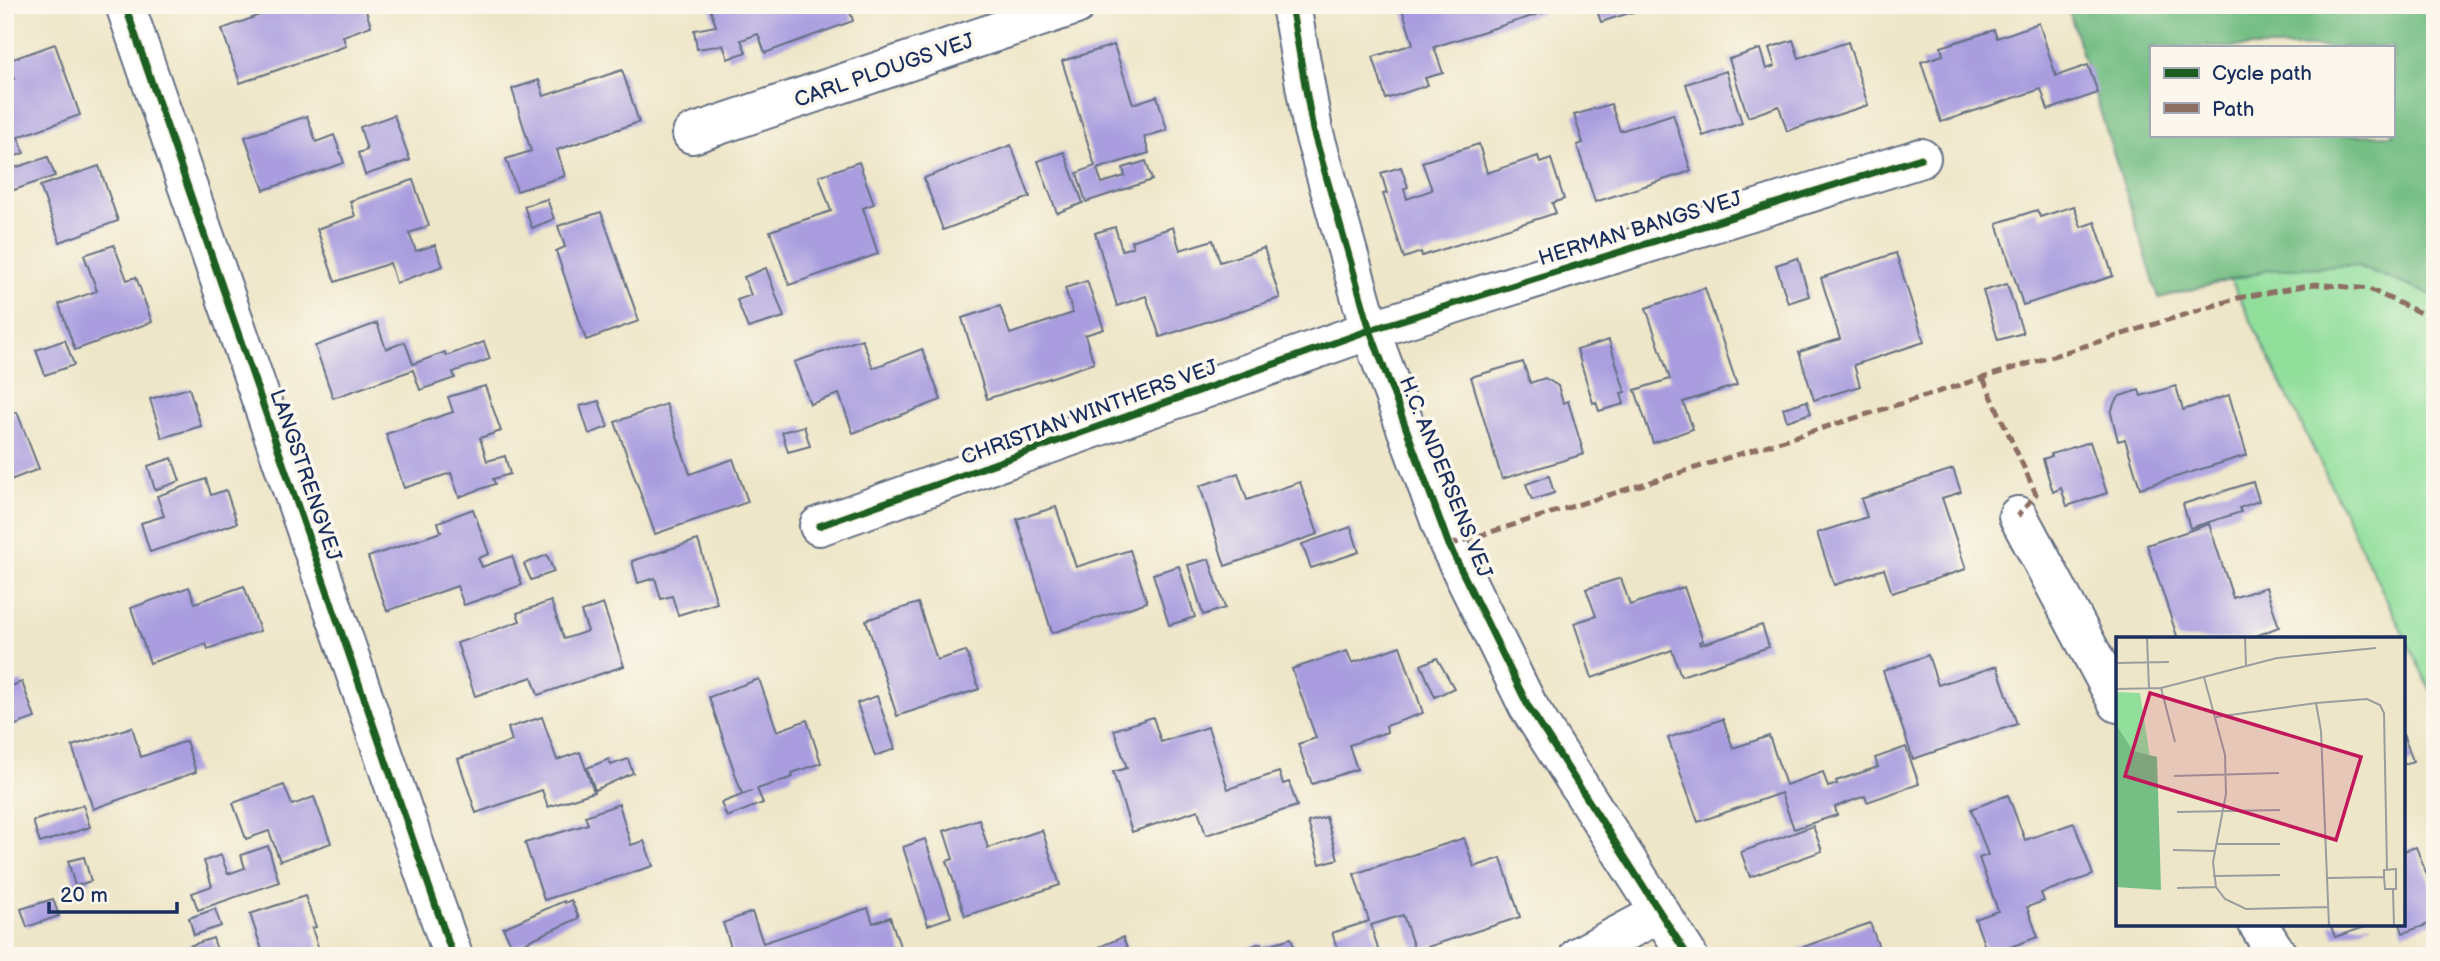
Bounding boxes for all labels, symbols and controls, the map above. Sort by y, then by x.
street label: CARL PLOUGS VEJ [791,28,978,113]
legend [2150,46,2394,136]
text: Cycle path [2212,61,2312,86]
text: Path [2212,97,2254,122]
street label: HERMAN BANGS VEJ [1536,185,1745,271]
street label: CHRISTIAN WINTHERS VEJ [958,354,1221,471]
street label: H.C. ANDERSENS VEJ [1394,373,1498,582]
street label: LANGSTRENGVEJ [264,386,347,565]
inset map [2116,637,2405,926]
scale bar [49,870,177,914]
text: 20 m [60,883,108,908]

